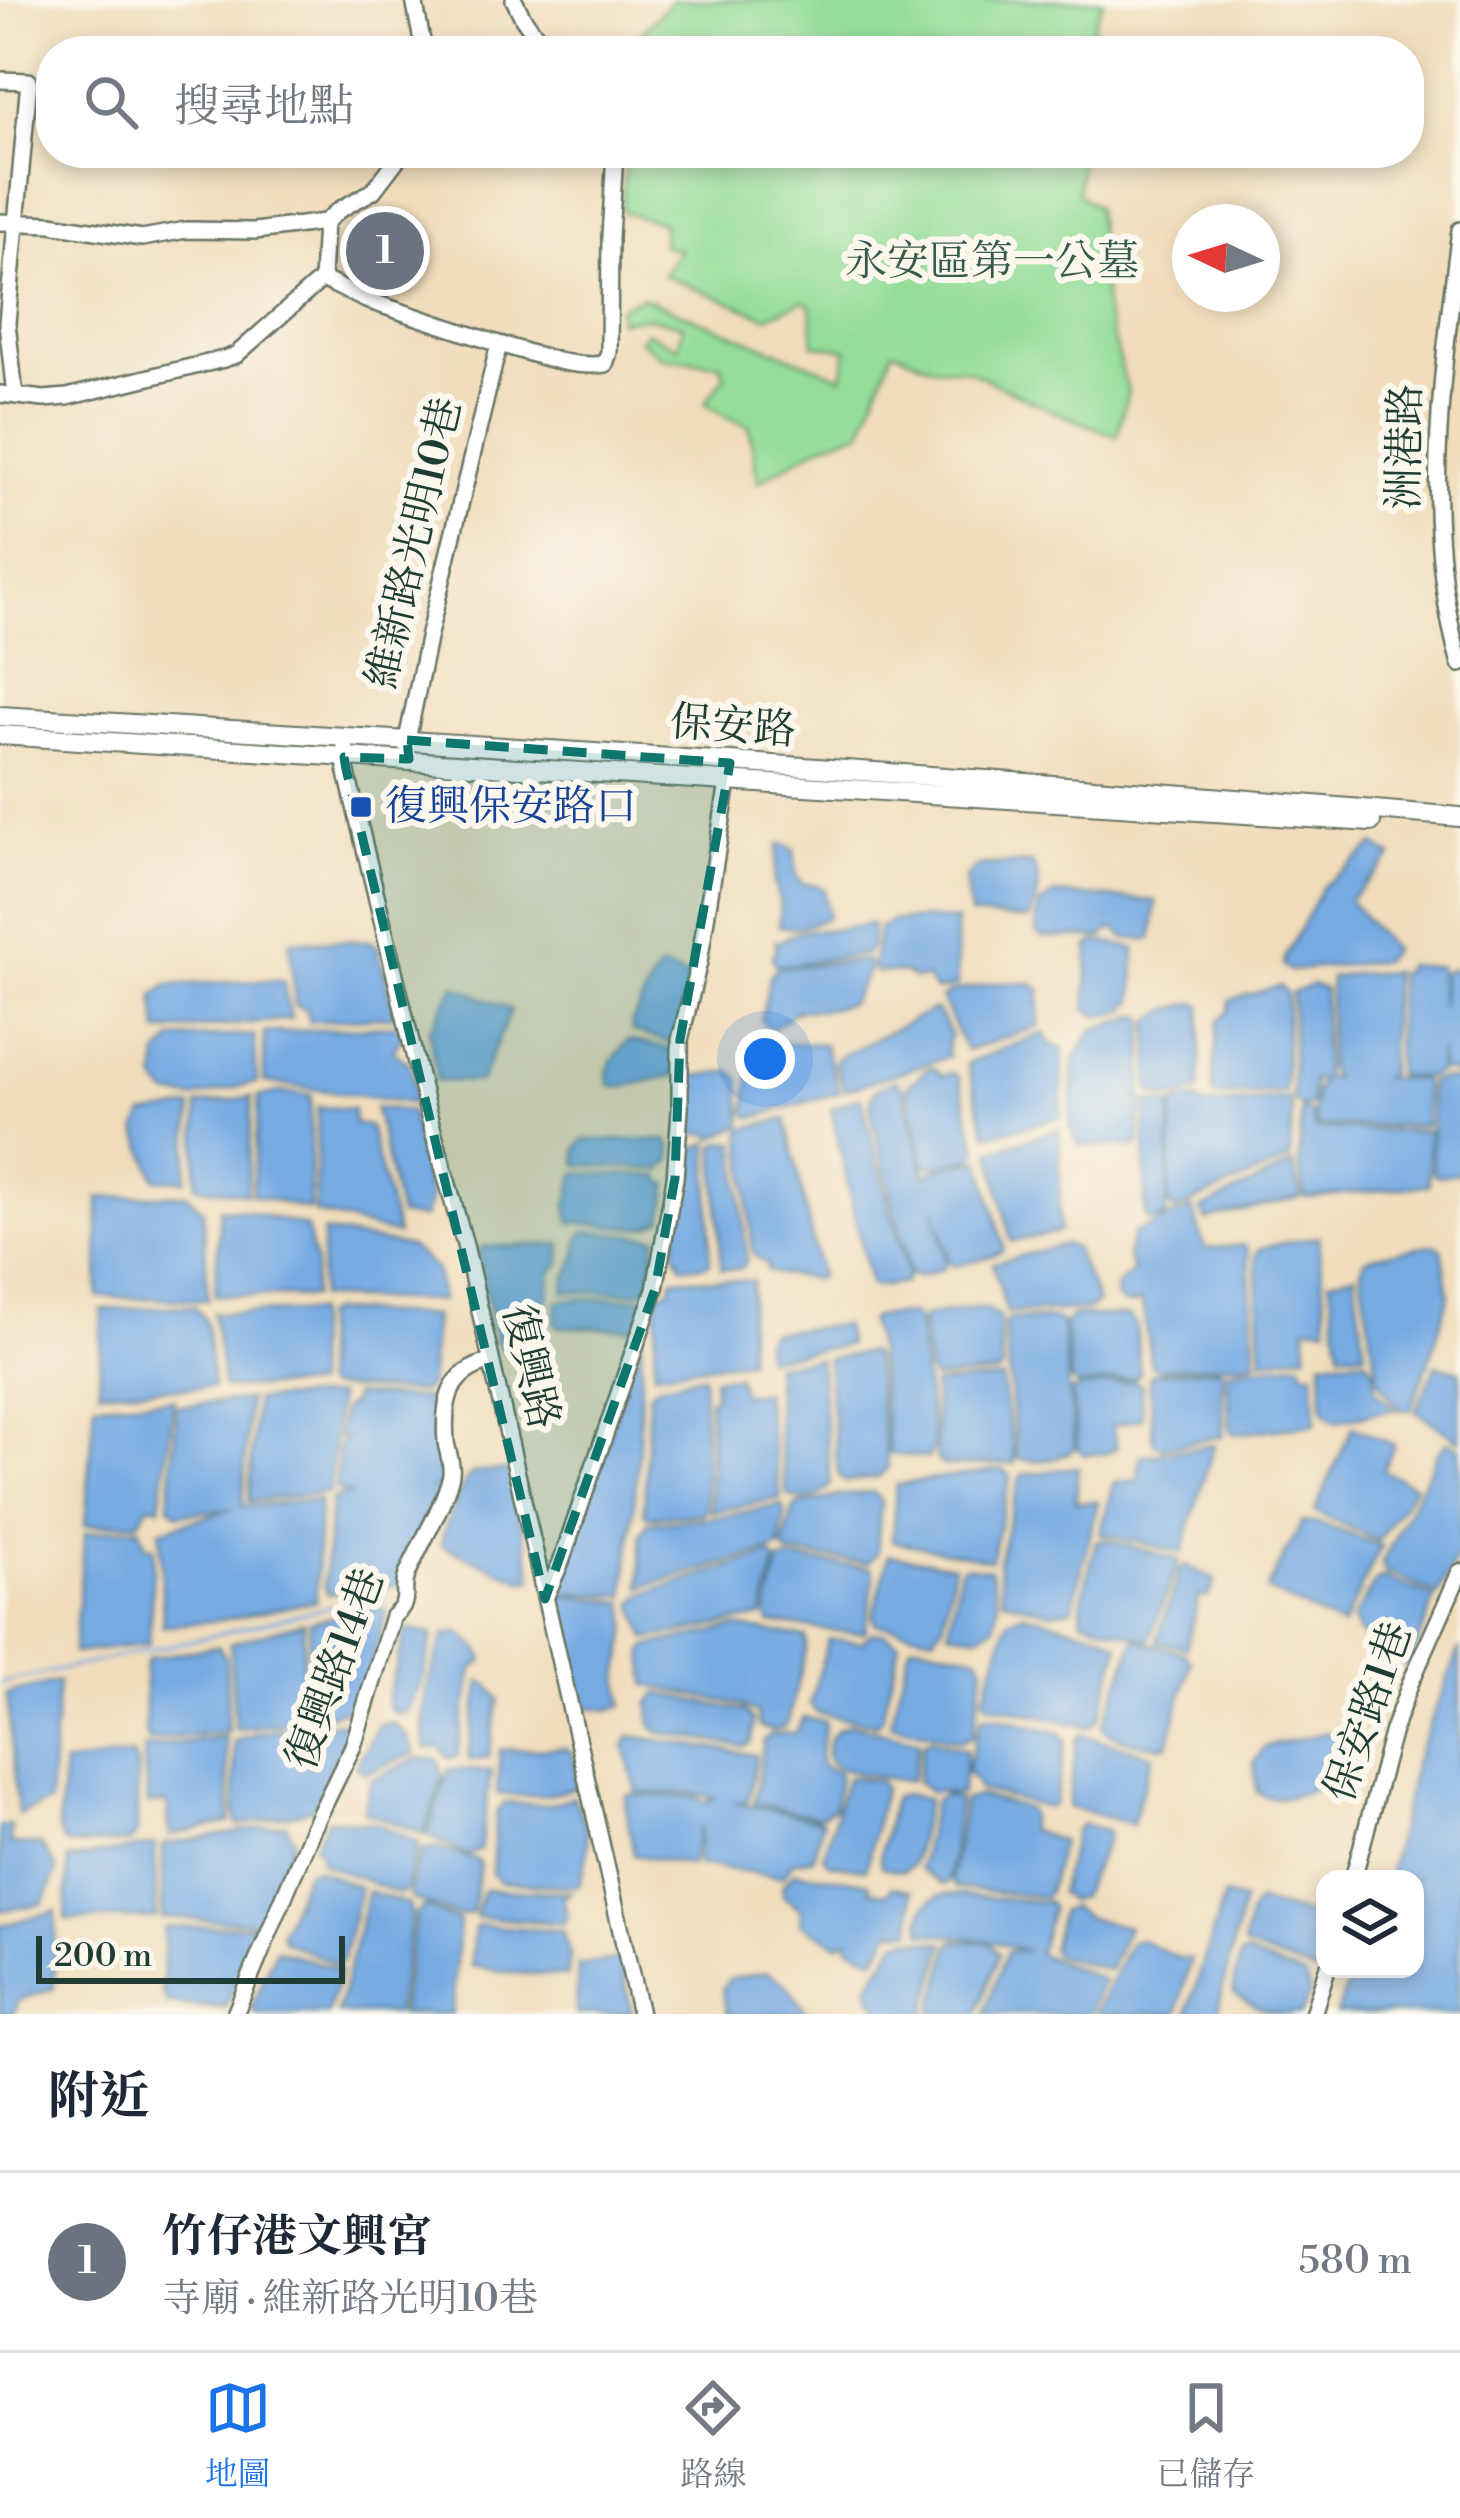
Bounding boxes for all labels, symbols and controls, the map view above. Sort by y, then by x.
search box [36,36,1424,168]
icon: search [78,69,144,135]
text: 搜尋地點 [174,79,354,136]
north arrow [1172,204,1280,312]
pin: 1 [346,206,424,296]
park label: 永安區第一公墓 [845,236,1139,289]
street label: 洲港路 [1378,384,1434,510]
street label: 維新路光明10巷 [356,393,474,693]
street label: 保安路 [668,696,798,758]
place label: 復興保安路口 [385,781,637,834]
marker: 復興保安路口 [348,794,374,820]
your location [735,1029,795,1089]
street label: 復興路 [490,1300,570,1434]
street label: 復興路14巷 [275,1562,397,1776]
street label: 保安路1巷 [1314,1615,1424,1809]
map controls [1316,1870,1424,1978]
button: layers [1316,1870,1424,1978]
scale bar [36,1930,345,1983]
text: 200 m [54,1936,152,1977]
text: 附近 [48,2066,150,2130]
text: 竹仔港文興宮 [162,2209,432,2266]
text: 1 [78,2237,96,2286]
text: 580 m [1299,2237,1412,2286]
text: 寺廟 · 維新路光明10巷 [162,2275,538,2324]
tab: 地圖 [205,2375,271,2496]
tab: 路線 [680,2375,746,2496]
tab: 已儲存 [1156,2375,1255,2496]

